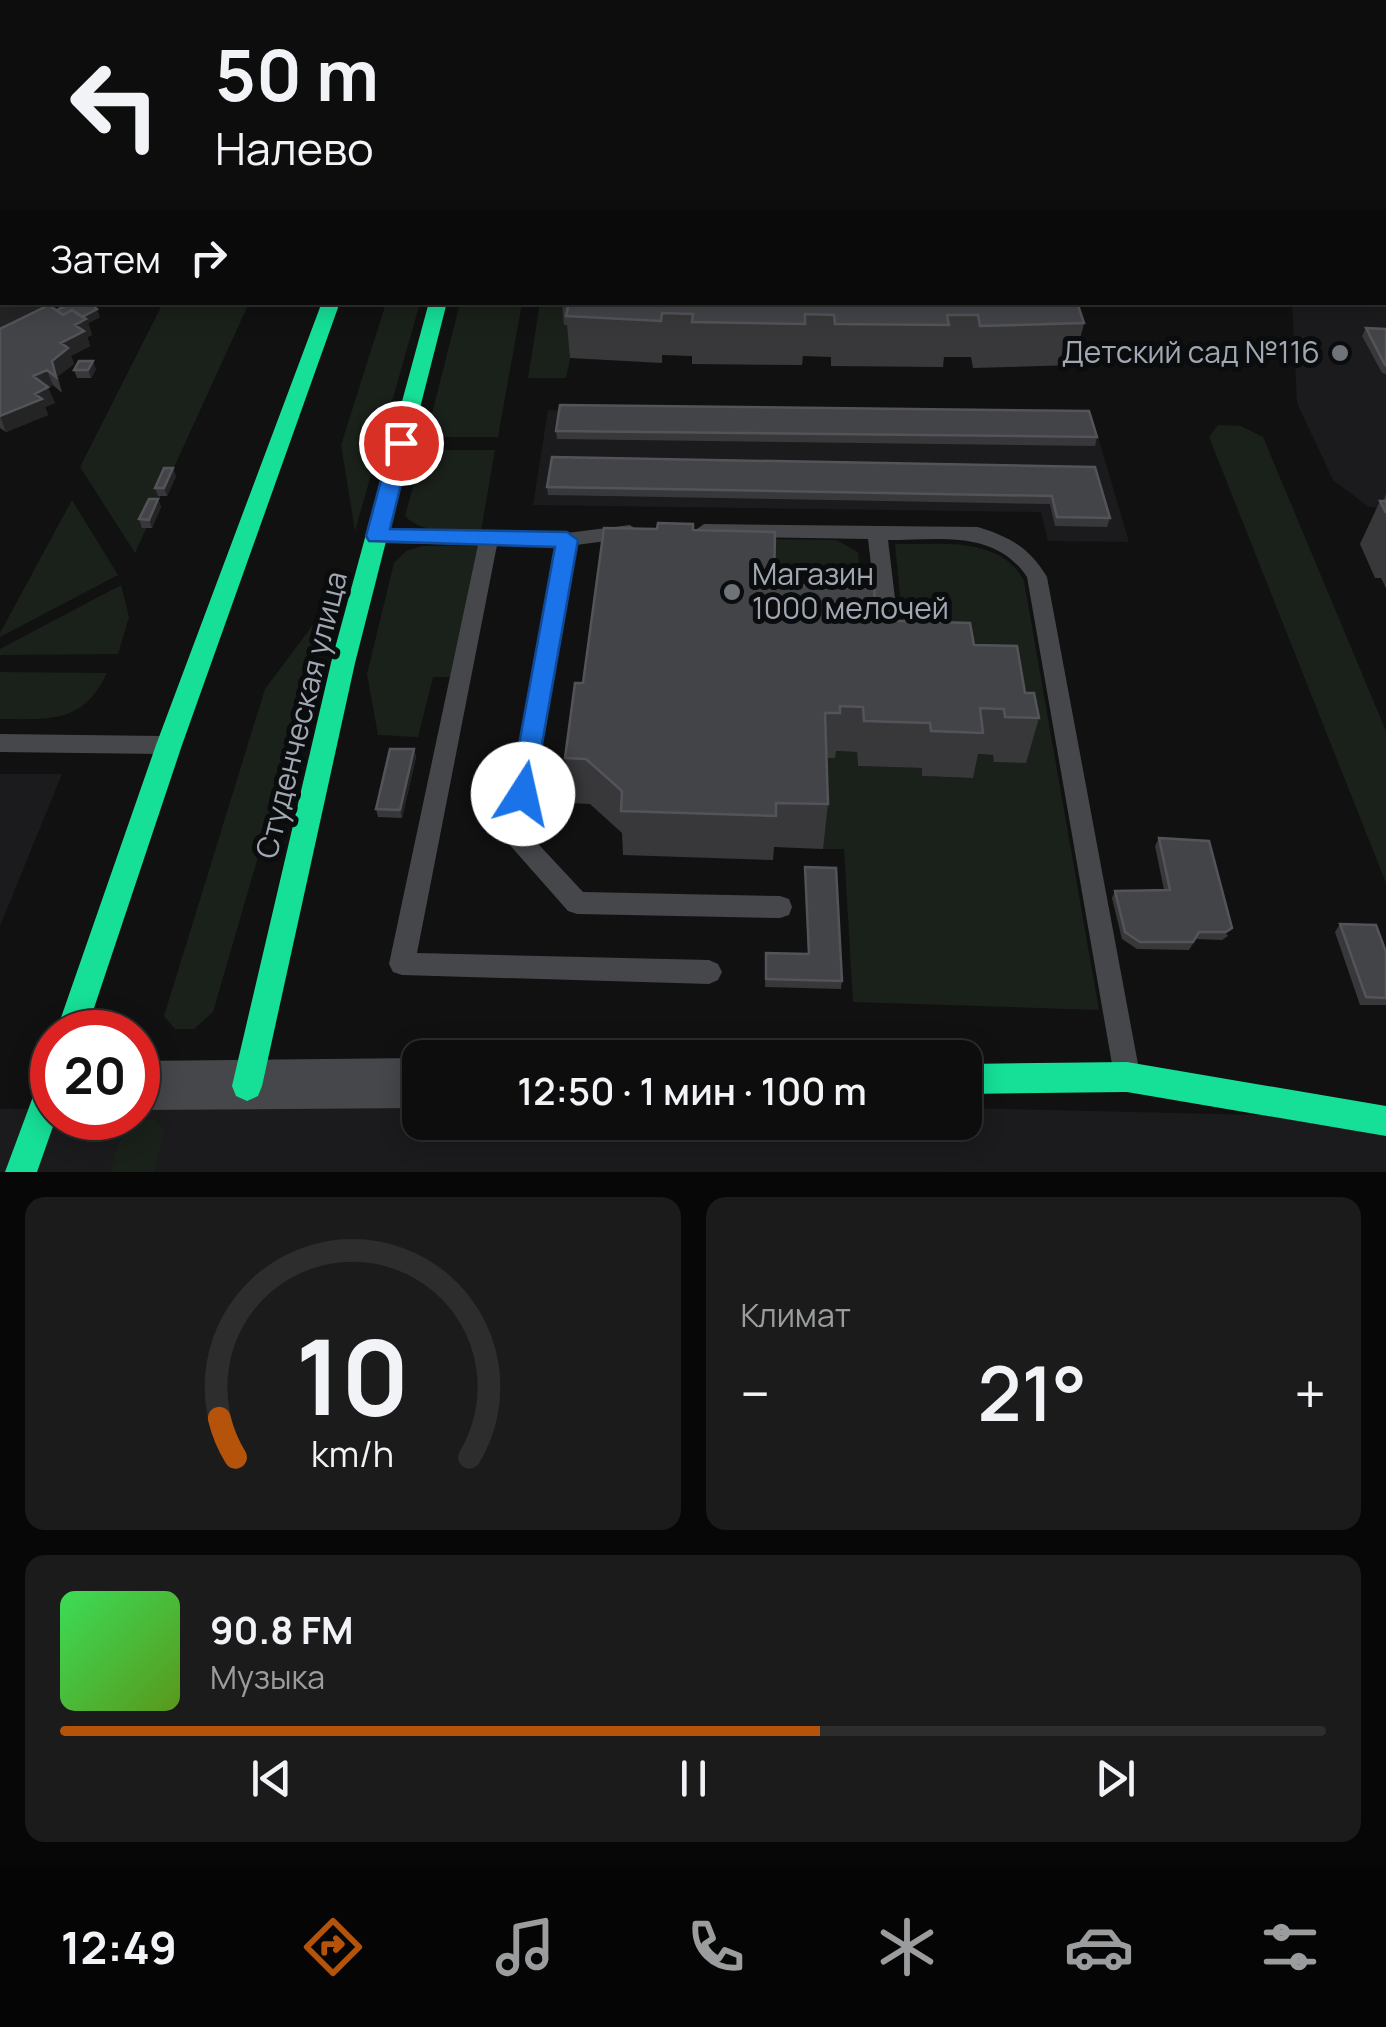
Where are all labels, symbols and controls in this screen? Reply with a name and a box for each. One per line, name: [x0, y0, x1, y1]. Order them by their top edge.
text: 50 m: [215, 26, 379, 122]
icon: left: [50, 40, 180, 170]
text: Налево: [215, 117, 374, 179]
icon: right: [181, 230, 236, 285]
text: Затем: [50, 232, 161, 284]
place label: Детский сад №116: [1062, 331, 1320, 372]
marker: Детский сад №116: [1329, 342, 1351, 364]
pin: [359, 401, 444, 486]
icon: arrive: [374, 416, 429, 471]
place label: Магазин 1000 мелочей: [752, 553, 949, 628]
street label: Студенческая улица: [245, 567, 356, 862]
marker: Магазин 1000 мелочей: [721, 581, 743, 603]
position arrow: [471, 742, 575, 846]
speed limit sign: 20: [30, 1010, 160, 1140]
text: 12:50 · 1 мин · 100 m: [517, 1064, 867, 1116]
text: Климат: [741, 1293, 851, 1337]
text: 10: [296, 1304, 410, 1446]
text: 21°: [978, 1341, 1087, 1444]
text: −: [741, 1355, 770, 1431]
text: +: [1294, 1355, 1326, 1431]
text: km/h: [311, 1429, 394, 1478]
text: 90.8 FM: [210, 1603, 353, 1655]
text: Музыка: [210, 1655, 325, 1699]
icon: previous: [244, 1751, 299, 1806]
icon: pause: [666, 1751, 721, 1806]
icon: next: [1088, 1751, 1143, 1806]
icon: directions: [298, 1912, 368, 1982]
icon: music: [490, 1912, 560, 1982]
icon: phone: [681, 1912, 751, 1982]
icon: climate: [872, 1912, 942, 1982]
icon: car: [1064, 1912, 1134, 1982]
icon: filters: [1255, 1912, 1325, 1982]
text: 12:49: [61, 1916, 177, 1978]

